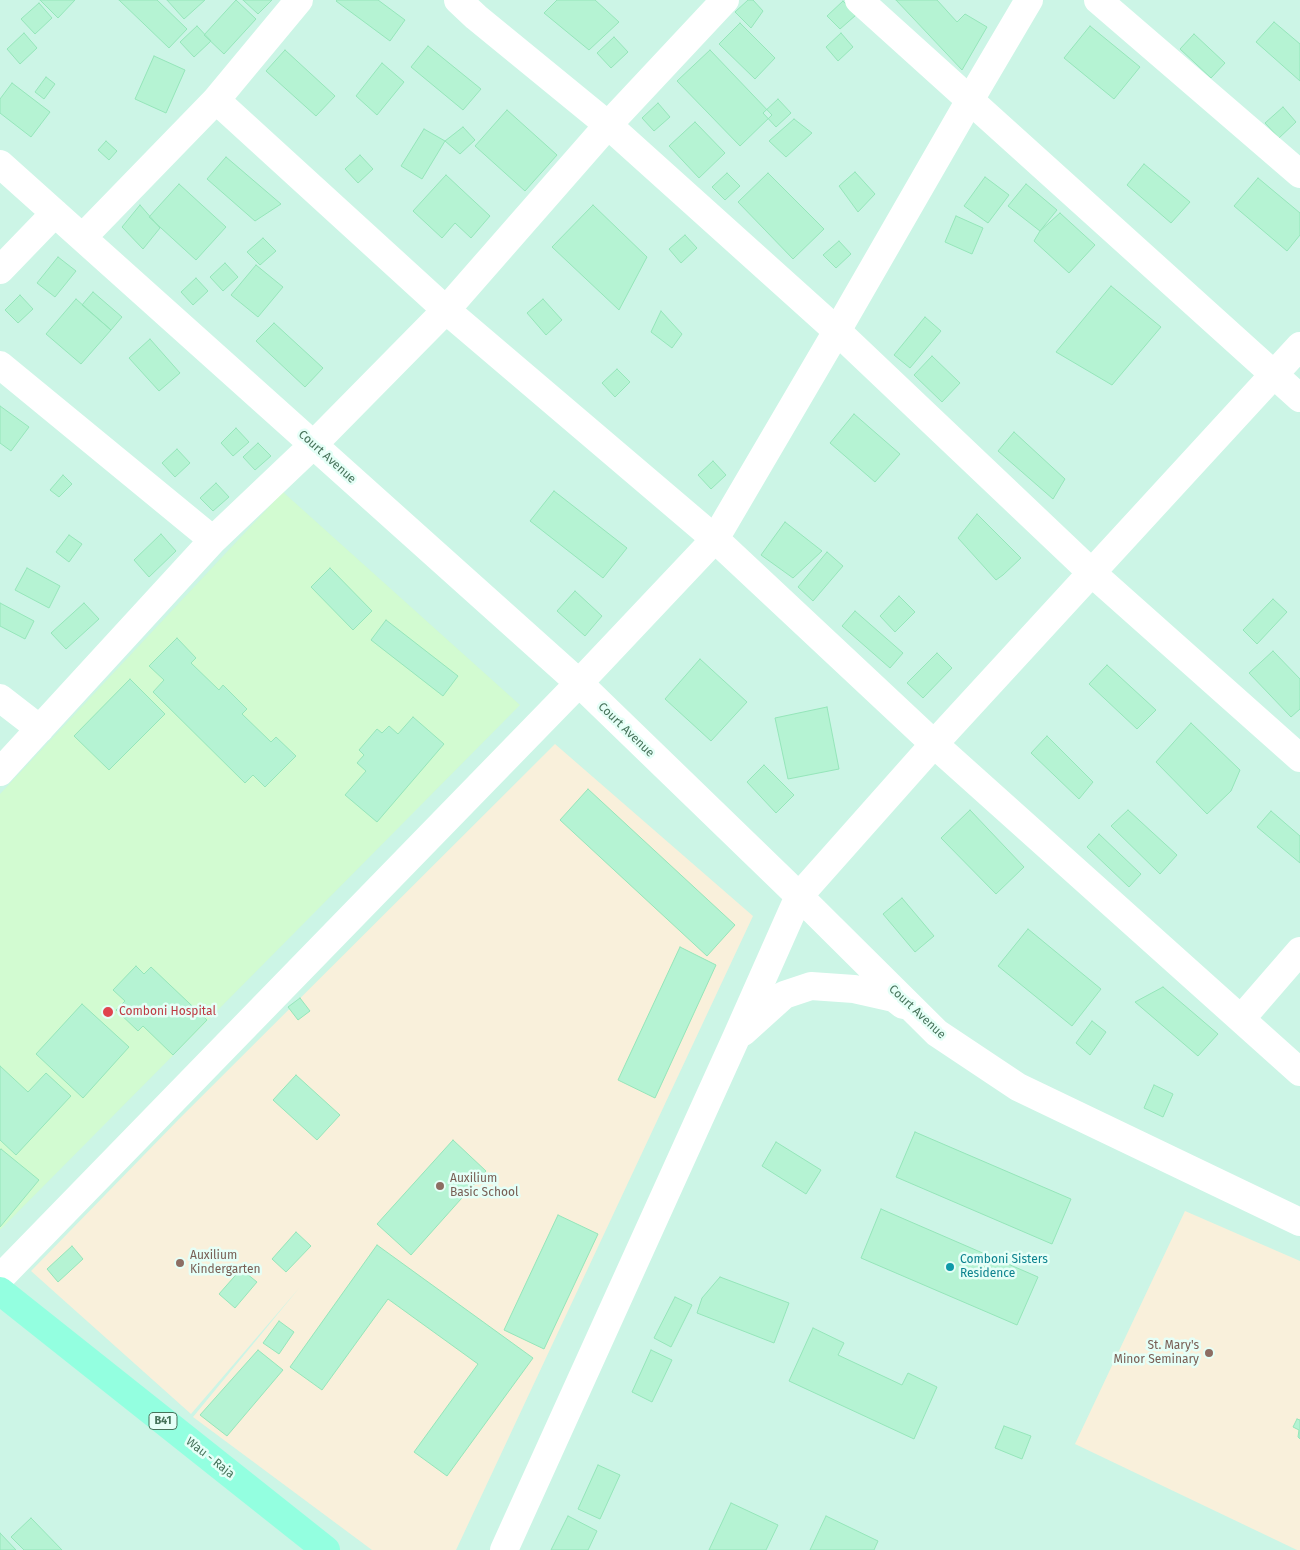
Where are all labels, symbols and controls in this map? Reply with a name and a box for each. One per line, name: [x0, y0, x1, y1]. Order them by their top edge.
street label: Court Avenue: [295, 427, 359, 487]
street label: Court Avenue: [595, 700, 657, 760]
street label: Court Avenue: [886, 982, 948, 1042]
marker: Comboni Hospital: [101, 1005, 115, 1019]
place label: Comboni Hospital: [119, 1005, 216, 1019]
place label: Auxilium Basic School: [450, 1172, 518, 1200]
marker: Auxilium Basic School: [434, 1180, 446, 1192]
place label: Auxilium Kindergarten: [190, 1249, 261, 1277]
place label: Comboni Sisters Residence: [960, 1253, 1048, 1281]
marker: Auxilium Kindergarten: [174, 1257, 186, 1269]
marker: Comboni Sisters Residence: [944, 1261, 956, 1273]
place label: St. Mary's Minor Seminary: [1114, 1339, 1199, 1367]
marker: St. Mary's Minor Seminary: [1203, 1347, 1215, 1359]
road number: B41: [149, 1412, 177, 1430]
street label: Wau - Raja: [183, 1435, 237, 1481]

